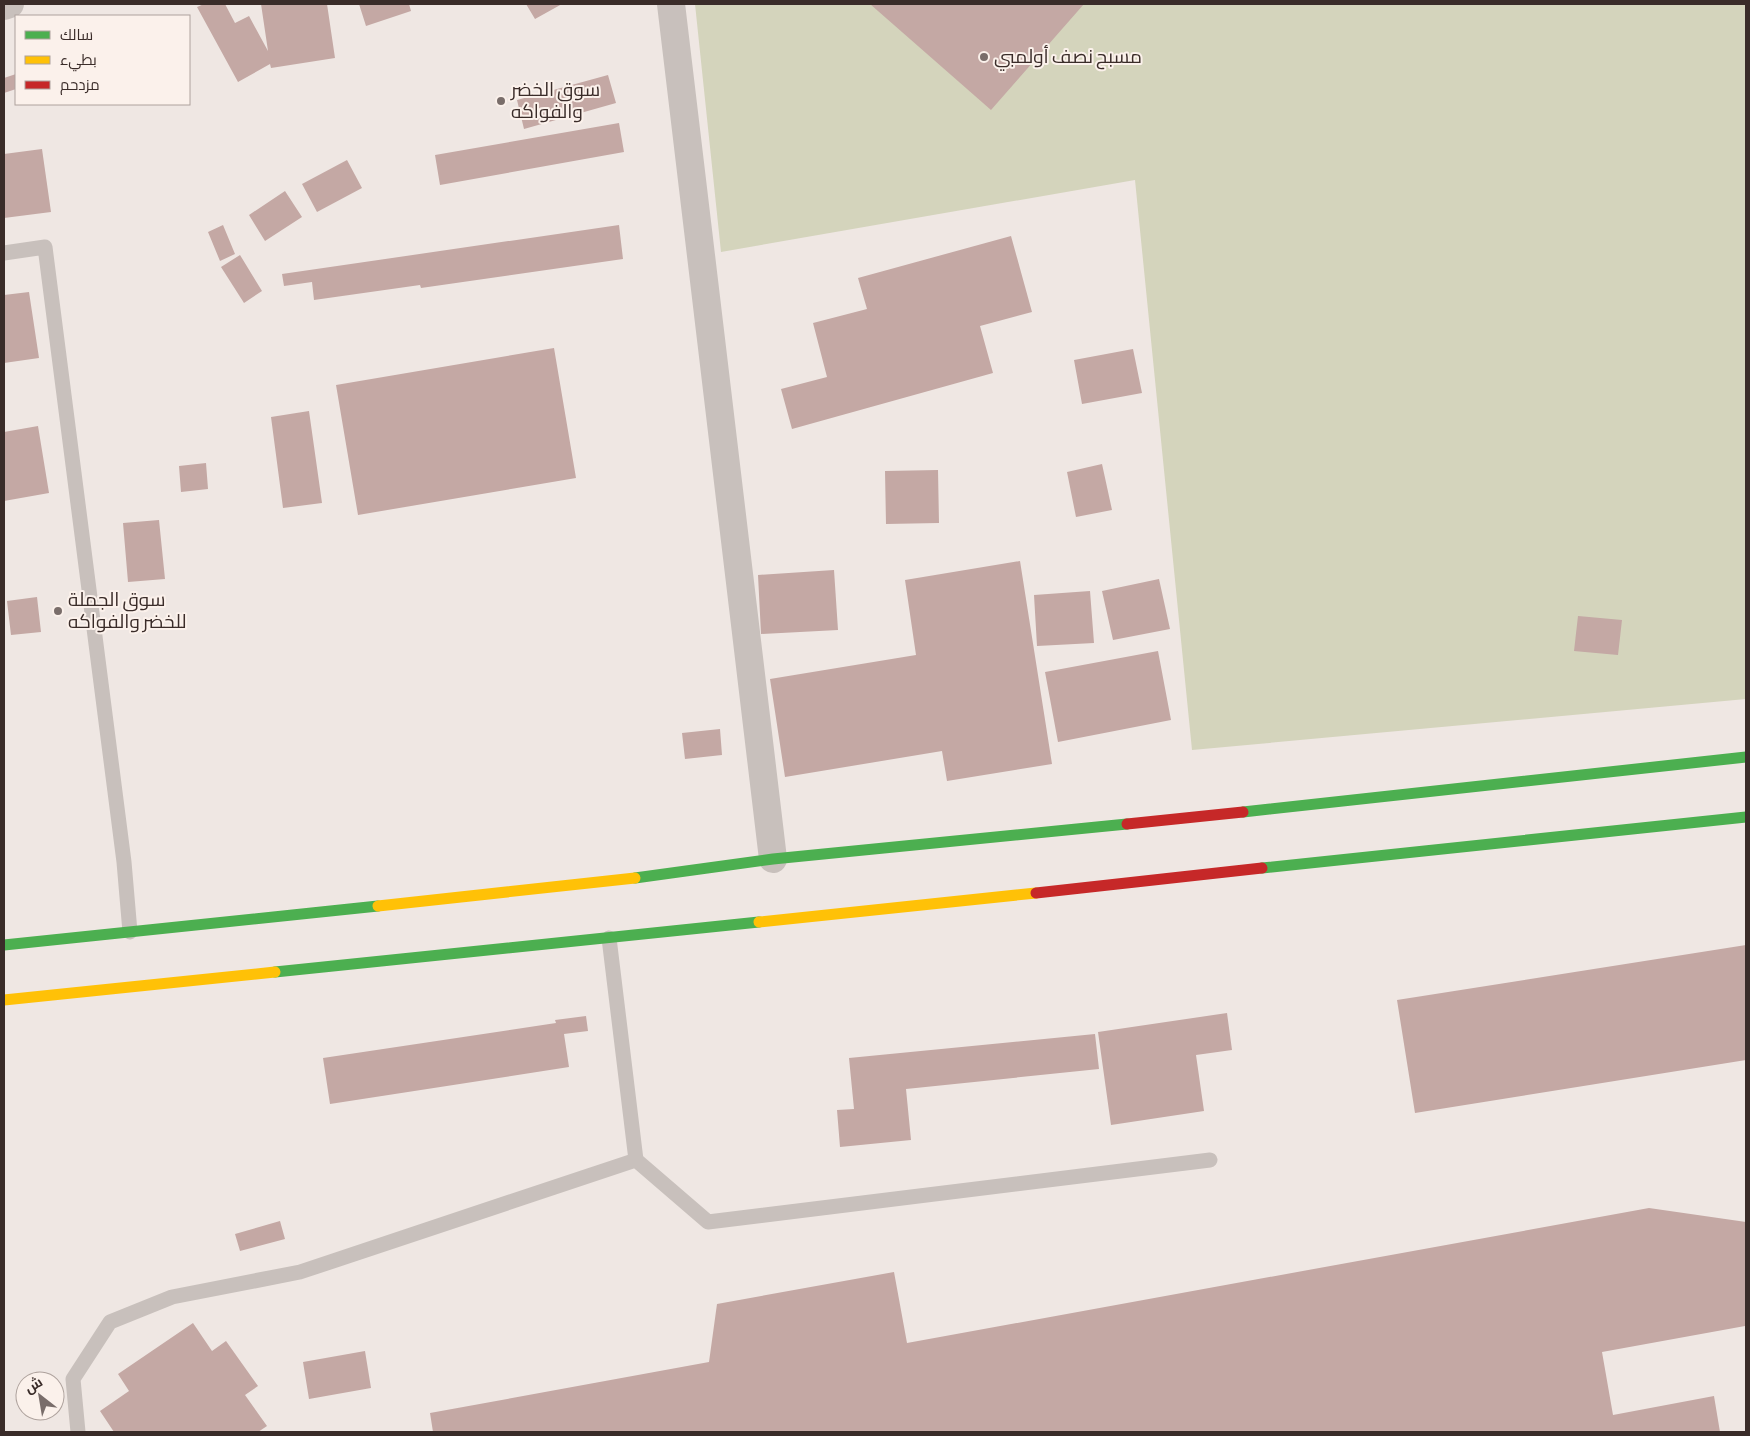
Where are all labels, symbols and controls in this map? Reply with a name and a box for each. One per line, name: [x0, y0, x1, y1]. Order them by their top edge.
legend: [15, 15, 190, 105]
text: سالك: [60, 26, 93, 45]
place label: مسبح نصف أولمبي: [994, 45, 1142, 71]
text: بطيء: [60, 51, 97, 72]
marker: مسبح نصف أولمبي: [978, 51, 990, 63]
text: مزدحم: [60, 76, 100, 95]
place label: سوق الخضر والفواكه: [510, 79, 600, 124]
marker: سوق الخضر والفواكه: [495, 95, 507, 107]
place label: سوق الجملة للخضر والفواكه: [68, 589, 187, 634]
marker: سوق الجملة للخضر والفواكه: [52, 605, 64, 617]
north arrow: [15, 1371, 65, 1421]
text: ش: [21, 1373, 46, 1397]

